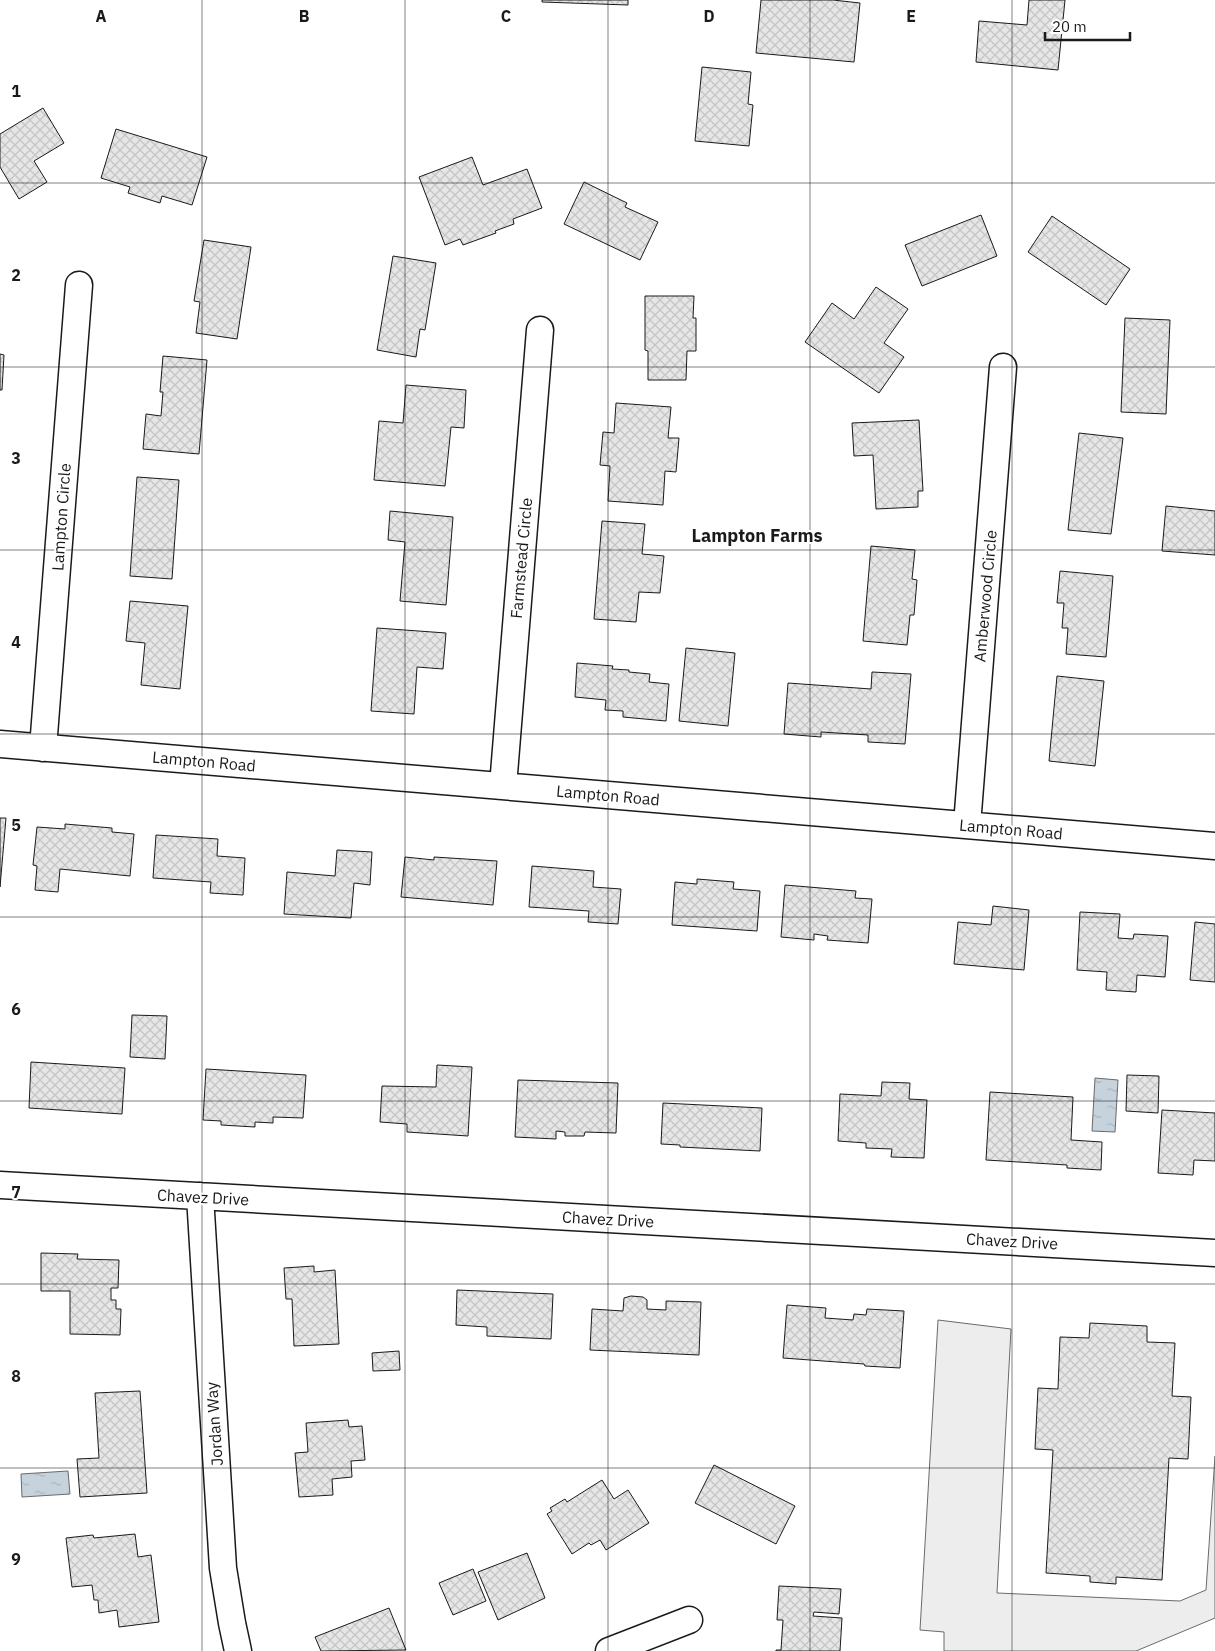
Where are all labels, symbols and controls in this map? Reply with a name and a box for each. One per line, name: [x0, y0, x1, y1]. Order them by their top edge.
text: A: [96, 6, 107, 26]
text: B: [299, 6, 310, 26]
text: C: [501, 6, 511, 26]
text: D: [703, 6, 715, 26]
text: E: [906, 6, 916, 26]
scale bar: [1045, 10, 1130, 42]
text: 20 m: [1052, 17, 1087, 36]
text: 1: [11, 81, 21, 101]
text: 2: [11, 265, 21, 285]
text: 3: [11, 448, 21, 468]
street label: Lampton Circle: [47, 462, 75, 572]
street label: Farmstead Circle: [506, 497, 536, 619]
district label: Lampton Farms: [691, 524, 823, 547]
street label: Amberwood Circle: [969, 529, 1001, 663]
text: 4: [11, 632, 21, 652]
street label: Lampton Road: [151, 747, 257, 775]
street label: Lampton Road: [555, 781, 661, 809]
text: 5: [11, 815, 21, 835]
street label: Lampton Road: [958, 815, 1064, 843]
text: 6: [11, 999, 21, 1019]
text: 7: [11, 1182, 21, 1202]
street label: Chavez Drive: [156, 1185, 250, 1209]
street label: Chavez Drive: [561, 1207, 655, 1231]
street label: Chavez Drive: [965, 1229, 1059, 1253]
text: 8: [11, 1366, 21, 1386]
street label: Jordan Way: [201, 1381, 227, 1467]
text: 9: [11, 1549, 21, 1569]

